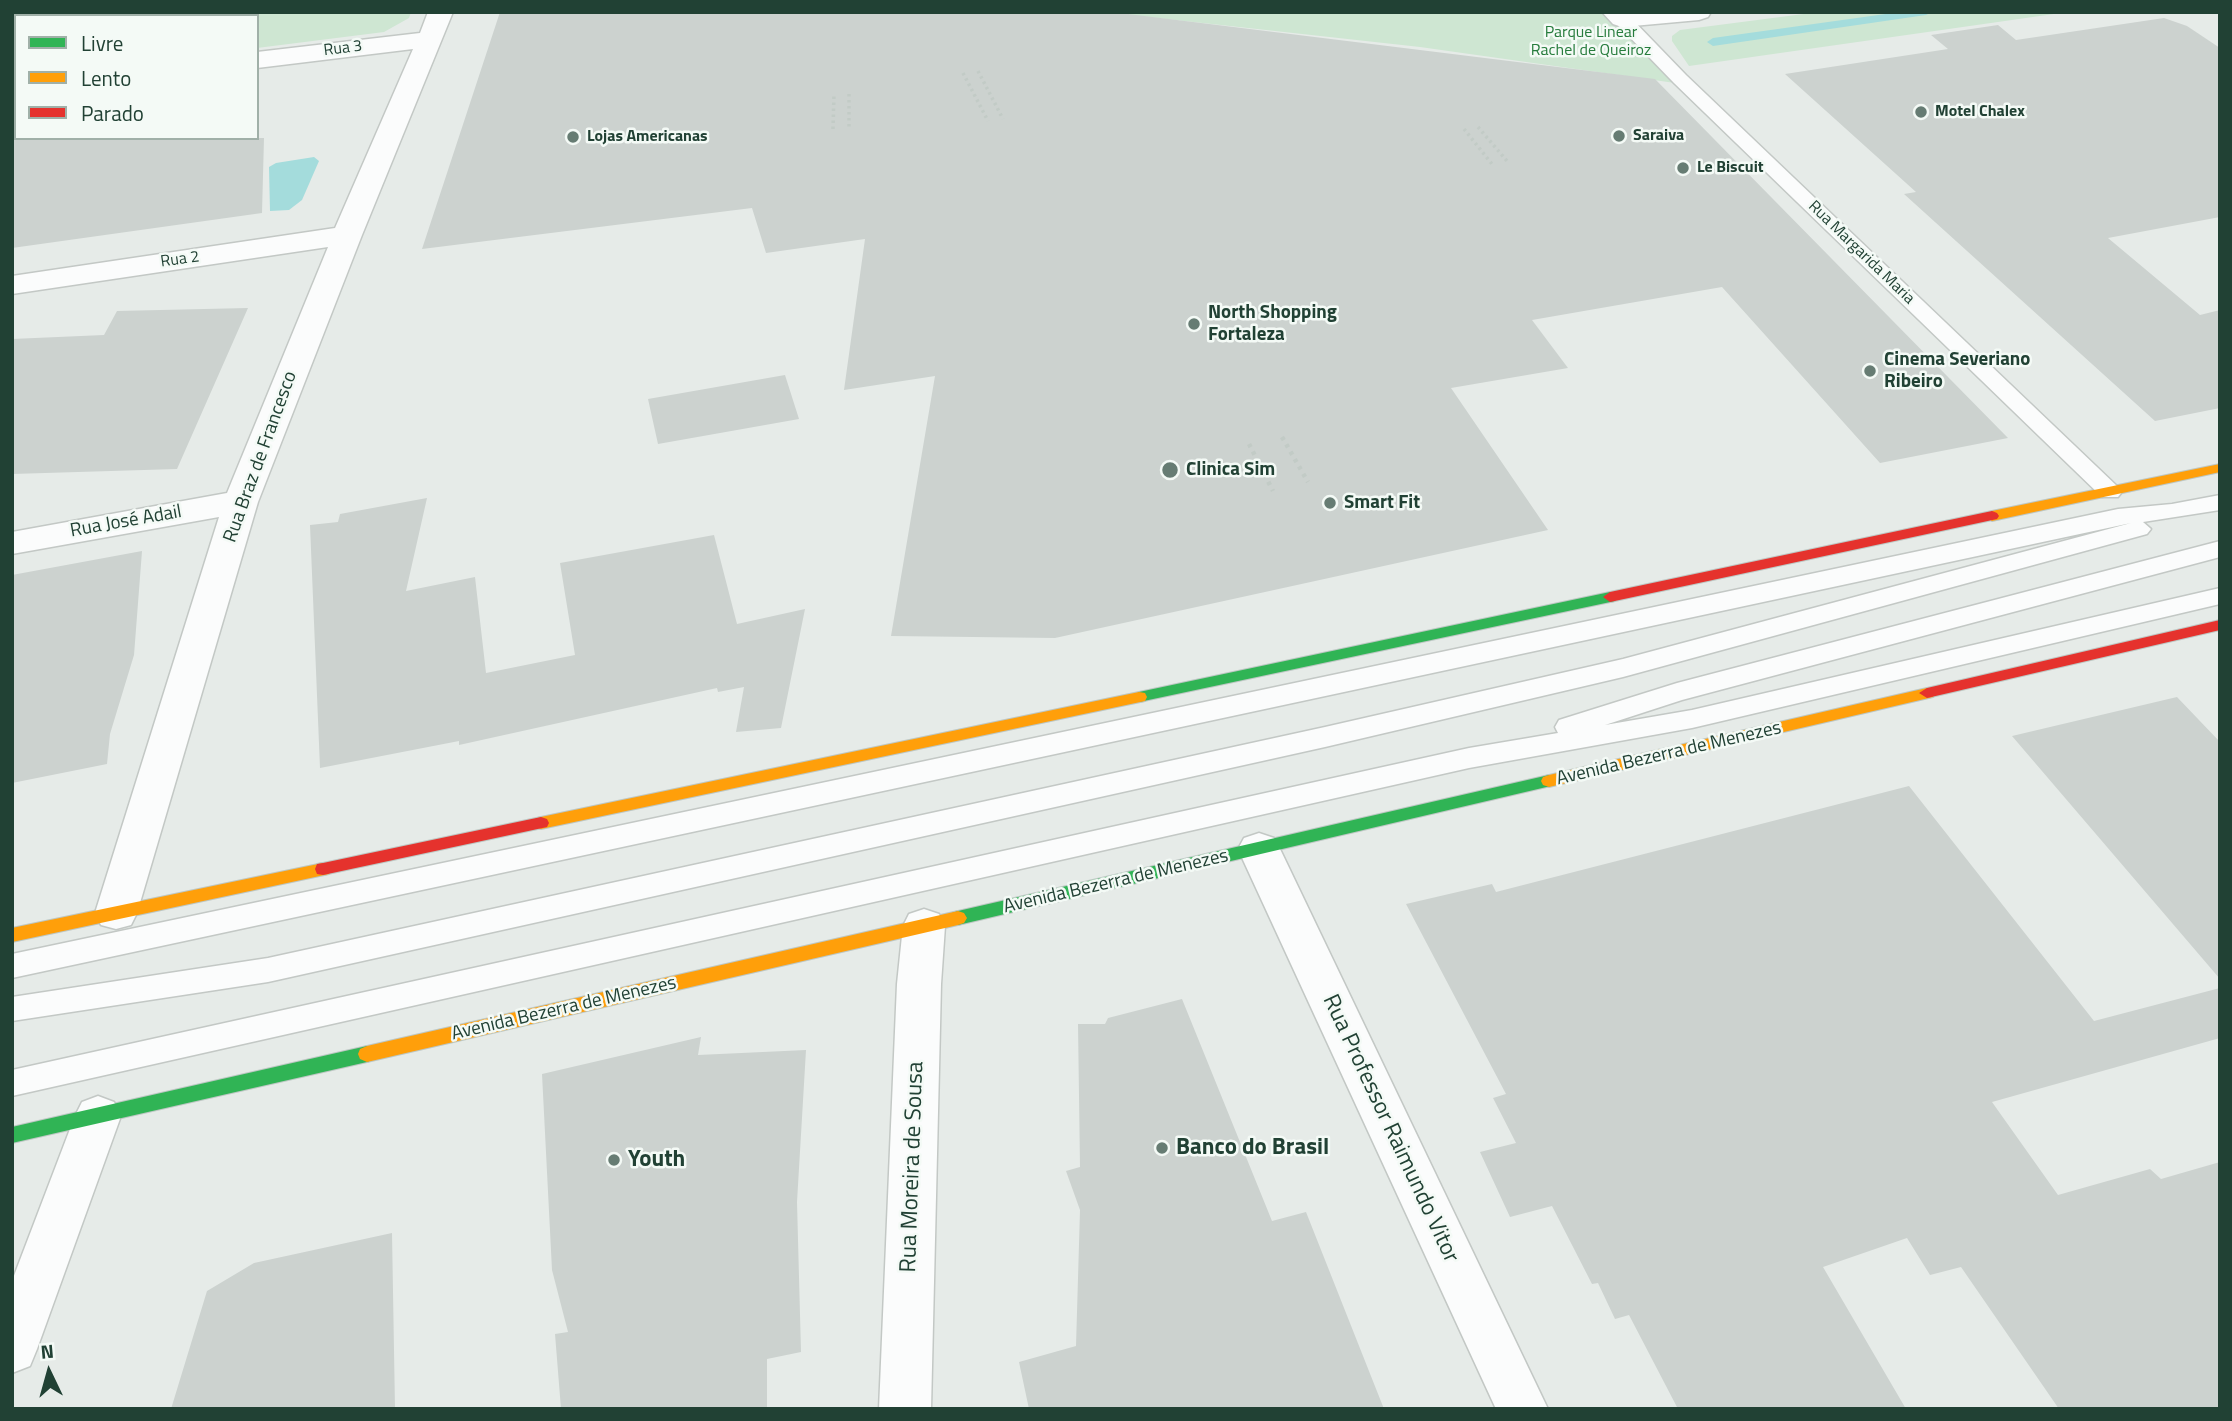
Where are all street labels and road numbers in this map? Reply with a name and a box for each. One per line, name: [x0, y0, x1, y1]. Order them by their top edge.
street label: Rua 3: [323, 37, 363, 61]
street label: Rua Margarida Maria: [1804, 197, 1918, 309]
street label: Rua 2: [159, 248, 201, 272]
street label: Rua Braz de Francesco: [219, 368, 303, 546]
street label: Rua José Adail: [68, 501, 184, 543]
street label: Avenida Bezerra de Menezes: [1554, 717, 1784, 791]
street label: Avenida Bezerra de Menezes: [1001, 845, 1231, 919]
street label: Avenida Bezerra de Menezes: [449, 972, 679, 1046]
street label: Rua Professor Raimundo Vitor: [1316, 991, 1464, 1267]
street label: Rua Moreira de Sousa: [896, 1061, 930, 1273]

